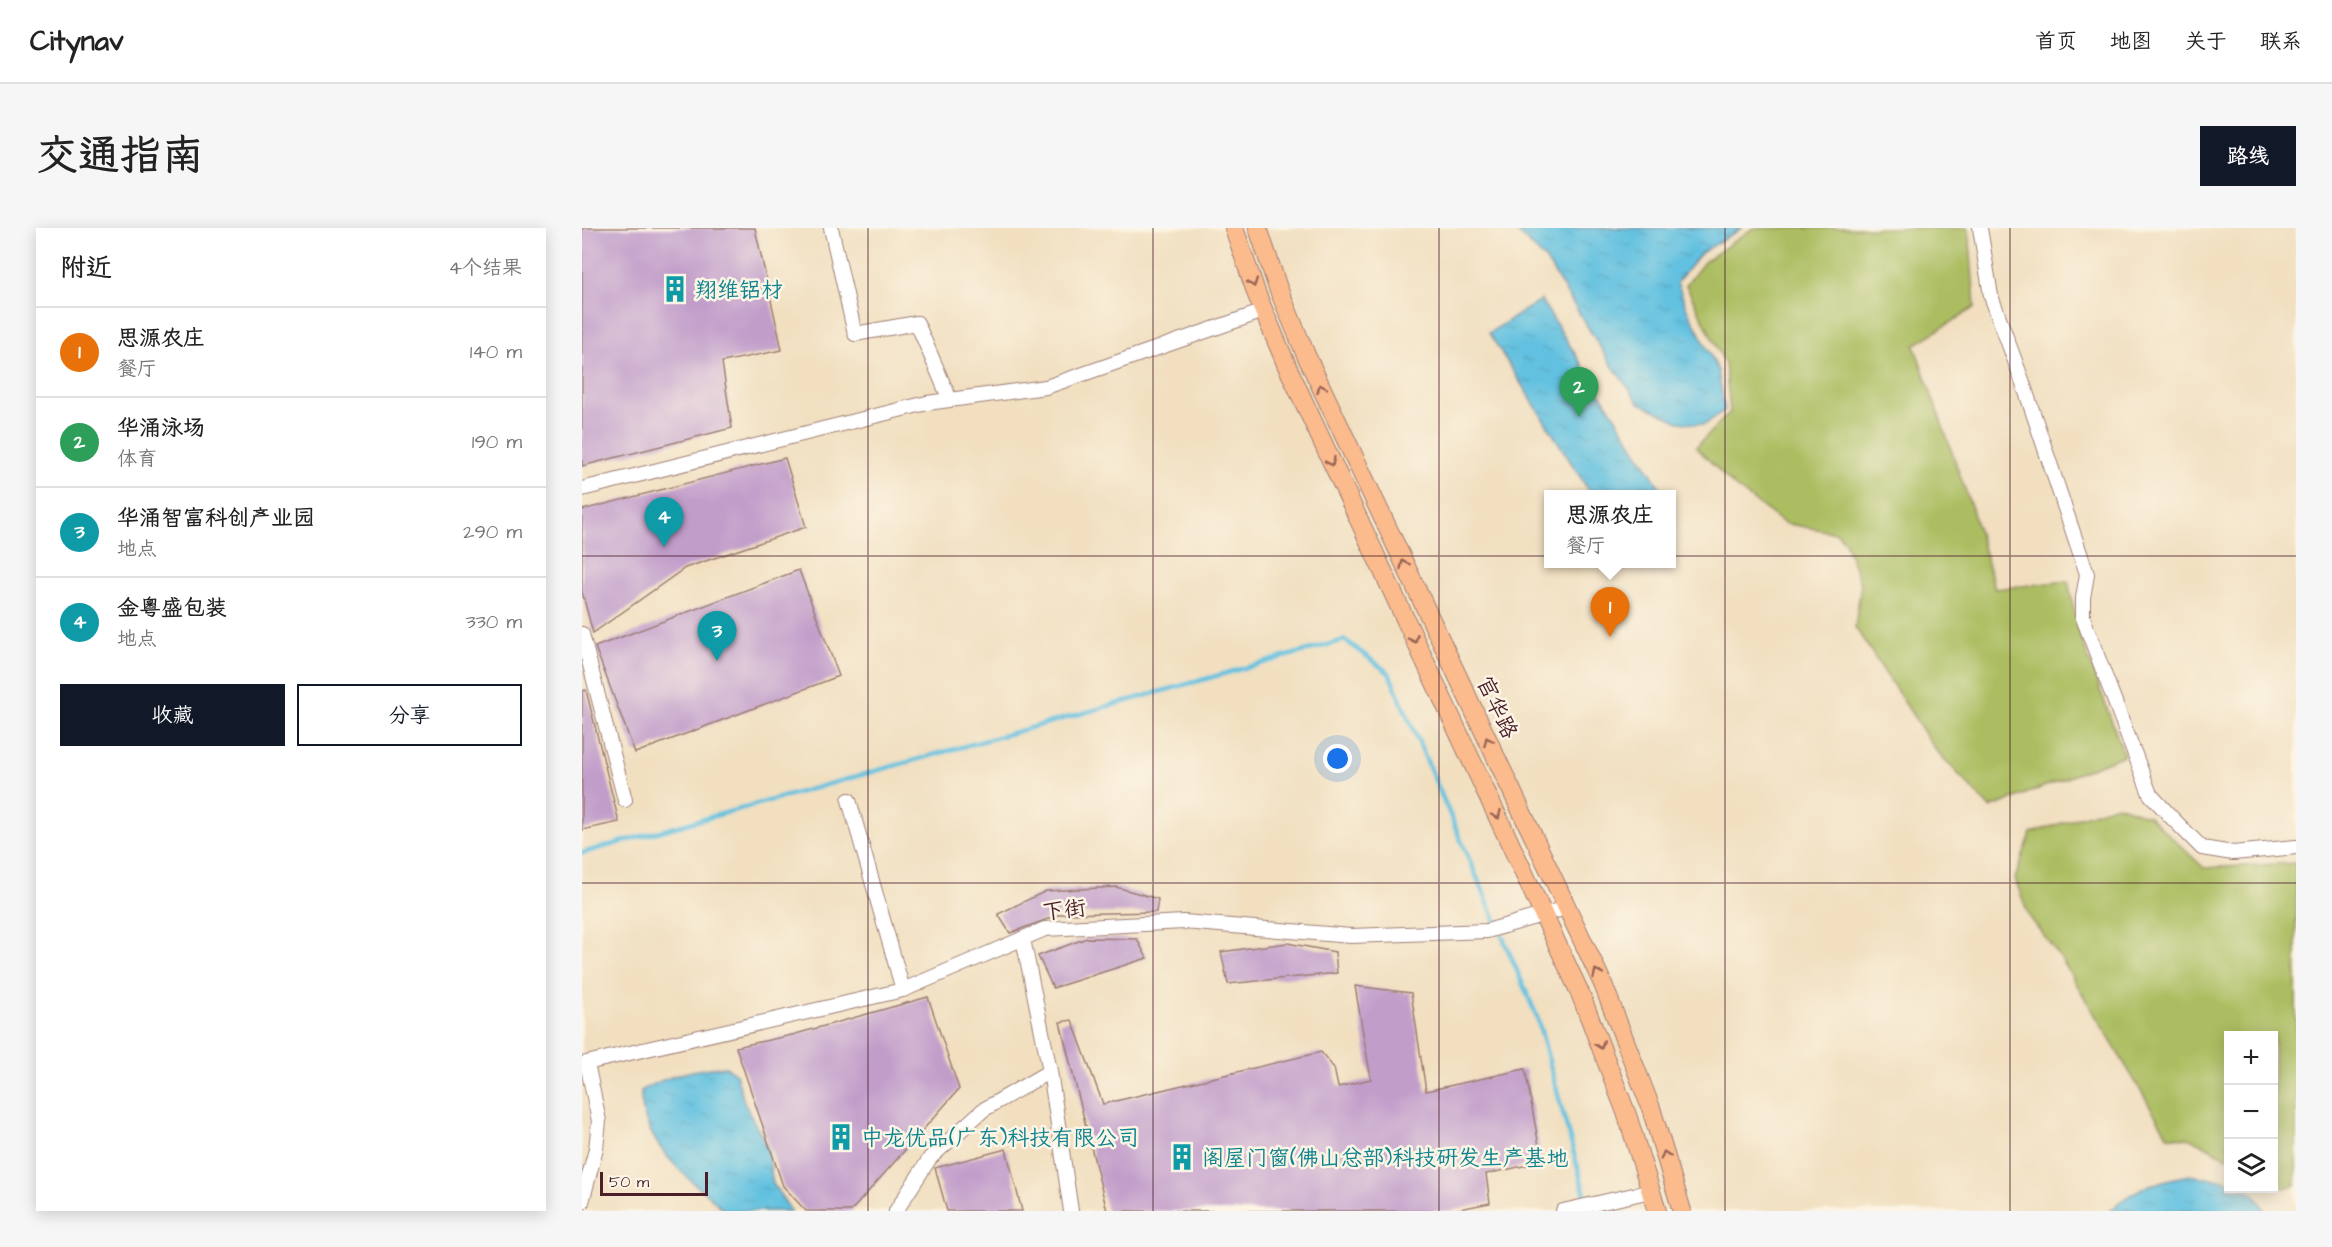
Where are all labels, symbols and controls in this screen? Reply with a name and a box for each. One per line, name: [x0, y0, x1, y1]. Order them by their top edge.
text: Citynav: [30, 22, 124, 61]
text: 首页: [2035, 27, 2077, 56]
text: 地图: [2110, 27, 2152, 56]
text: 关于: [2185, 27, 2227, 56]
text: 联系: [2260, 27, 2302, 56]
button: 路线: [2200, 126, 2296, 186]
text: 交通指南: [36, 128, 204, 186]
text: 附近: [60, 250, 112, 286]
text: 4个结果: [448, 254, 522, 282]
building icon: 翔维铝材: [660, 274, 690, 304]
place label: 翔维铝材: [695, 275, 783, 306]
one-way arrow: [1246, 278, 1258, 288]
text: 思源农庄: [117, 323, 205, 354]
text: 1: [78, 338, 81, 366]
text: 140 m: [470, 338, 522, 366]
text: 餐厅: [117, 355, 157, 383]
pin: 2: [1560, 368, 1598, 417]
one-way arrow: [1317, 384, 1329, 395]
text: 华涌泳场: [117, 413, 205, 444]
text: 2: [74, 428, 85, 456]
text: 190 m: [472, 428, 522, 456]
text: 体育: [117, 445, 157, 473]
one-way arrow: [1324, 455, 1336, 466]
popup: [1544, 490, 1676, 568]
pin: 4: [644, 498, 683, 547]
text: 思源农庄: [1566, 500, 1654, 531]
text: 华涌智富科创产业园: [117, 503, 315, 534]
text: 3: [74, 518, 85, 546]
text: 290 m: [463, 518, 522, 546]
text: 餐厅: [1566, 532, 1606, 560]
text: 地点: [117, 535, 157, 563]
one-way arrow: [1400, 560, 1412, 571]
pin: 1: [1590, 588, 1630, 637]
text: 金粤盛包装: [117, 593, 227, 624]
text: 4: [73, 608, 86, 636]
text: 330 m: [465, 608, 522, 636]
pin: 3: [698, 612, 736, 661]
text: 地点: [117, 625, 157, 653]
one-way arrow: [1407, 632, 1419, 643]
street label: 官华路: [1469, 671, 1525, 744]
button: 收藏: [60, 684, 285, 746]
button: 分享: [297, 684, 522, 746]
one-way arrow: [1483, 736, 1495, 747]
your location: [1323, 744, 1352, 773]
one-way arrow: [1489, 809, 1501, 820]
street label: 下街: [1040, 892, 1088, 929]
one-way arrow: [1593, 968, 1605, 979]
map controls: [2224, 1031, 2278, 1193]
button: +: [2224, 1031, 2278, 1085]
one-way arrow: [1593, 1039, 1605, 1050]
button: −: [2224, 1085, 2278, 1139]
building icon: 中龙优品(广东)科技有限公司: [826, 1122, 856, 1152]
place label: 中龙优品(广东)科技有限公司: [861, 1123, 1139, 1154]
button: layers: [2224, 1139, 2278, 1193]
building icon: 阁屋门窗(佛山总部)科技研发生产基地: [1167, 1142, 1197, 1172]
place label: 阁屋门窗(佛山总部)科技研发生产基地: [1202, 1143, 1568, 1174]
one-way arrow: [1660, 1150, 1672, 1161]
scale bar: [600, 1169, 708, 1196]
text: 50 m: [609, 1171, 649, 1193]

